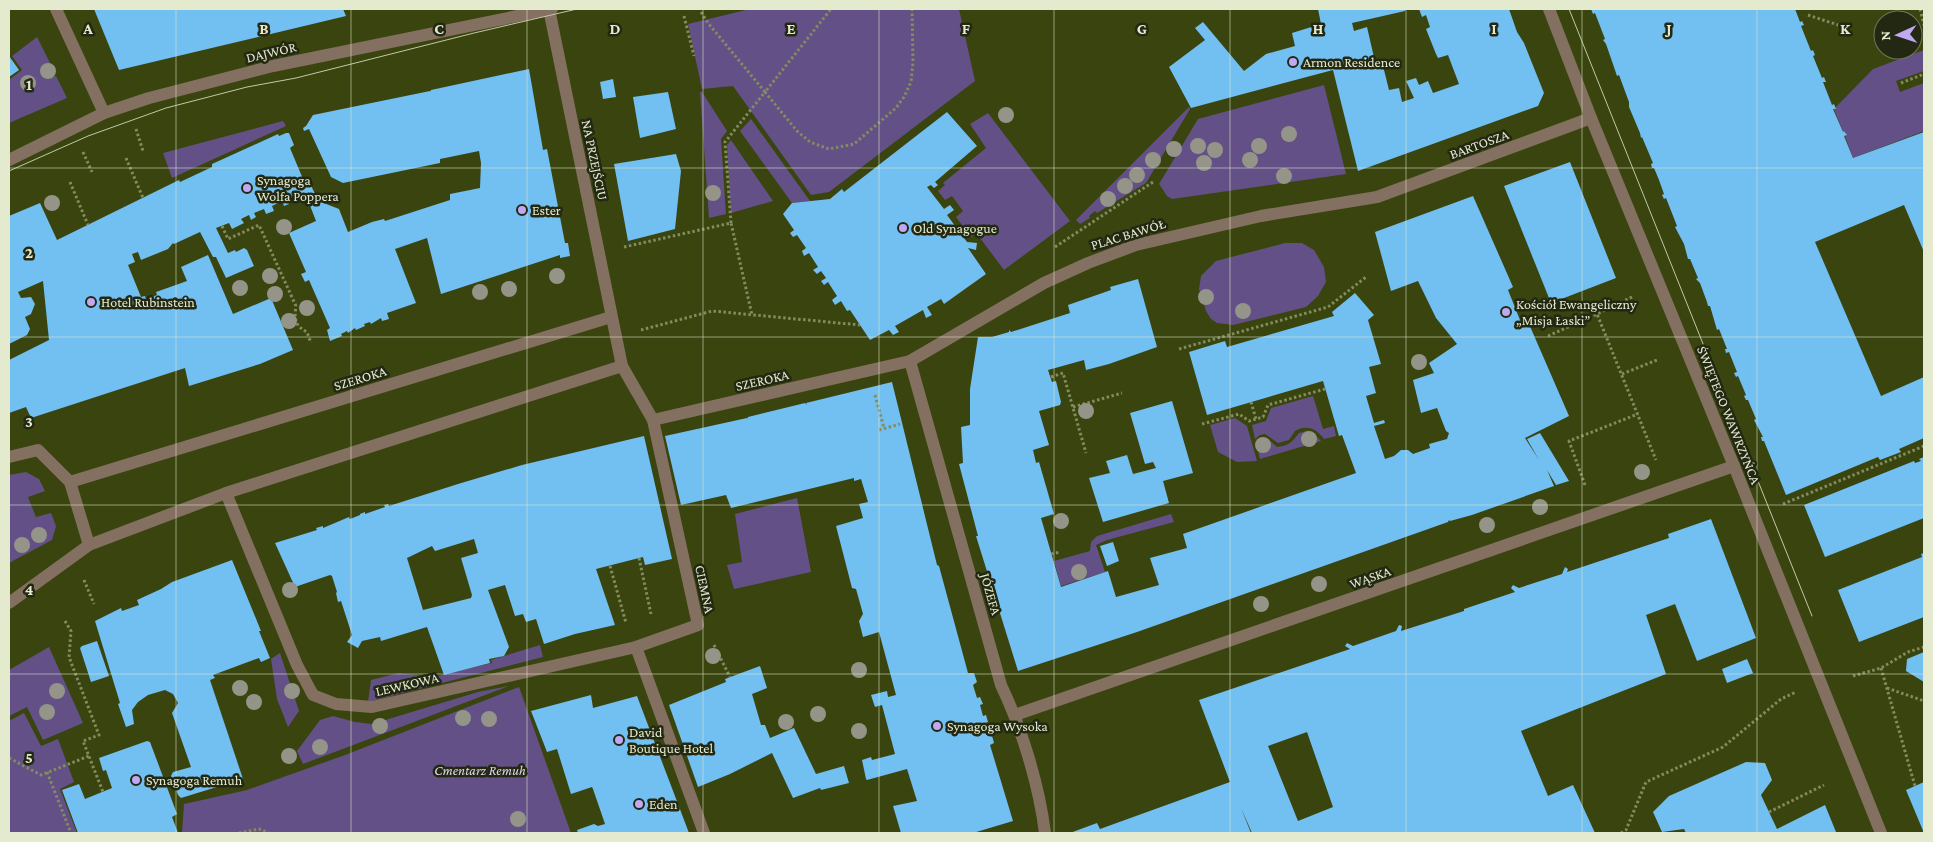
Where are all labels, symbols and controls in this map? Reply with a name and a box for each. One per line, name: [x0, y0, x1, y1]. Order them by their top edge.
north arrow: [1873, 10, 1923, 60]
text: A: [82, 20, 93, 37]
text: B: [259, 20, 269, 37]
text: C: [434, 20, 444, 37]
text: D: [609, 20, 621, 37]
text: E: [786, 20, 796, 37]
text: F: [962, 20, 971, 37]
text: G: [1137, 20, 1147, 37]
text: H: [1313, 20, 1324, 37]
text: I: [1491, 20, 1497, 37]
text: J: [1664, 20, 1672, 37]
text: K: [1840, 20, 1851, 37]
text: N: [1877, 30, 1893, 41]
street label: DAJWÓR: [244, 38, 298, 66]
place label: Armon Residence: [1303, 54, 1400, 70]
marker: Armon Residence: [1287, 56, 1299, 68]
text: 1: [26, 76, 32, 93]
street label: NA PRZEJŚCIU: [579, 118, 611, 202]
street label: BARTOSZA: [1447, 126, 1511, 162]
place label: Synagoga Wolfa Poppera: [257, 172, 339, 204]
marker: Synagoga Wolfa Poppera: [241, 182, 253, 194]
place label: Ester: [532, 202, 561, 218]
marker: Ester: [516, 204, 528, 216]
street label: PLAC BAWÓŁ: [1089, 215, 1167, 253]
place label: Old Synagogue: [913, 220, 997, 236]
marker: Old Synagogue: [897, 222, 909, 234]
text: 2: [25, 244, 33, 261]
place label: Hotel Rubinstein: [101, 294, 195, 310]
marker: Hotel Rubinstein: [85, 296, 97, 308]
place label: Kościół Ewangeliczny „Misja Łaski”: [1516, 296, 1637, 329]
marker: Kościół Ewangeliczny „Misja Łaski”: [1500, 306, 1512, 318]
street label: ŚWIĘTEGO WAWRZYŃCA: [1694, 344, 1764, 486]
street label: SZEROKA: [332, 362, 388, 394]
street label: SZEROKA: [734, 366, 790, 394]
text: 3: [25, 413, 33, 430]
street label: CIEMNA: [692, 563, 718, 615]
street label: WĄSKA: [1347, 563, 1393, 591]
street label: JÓZEFA: [977, 569, 1005, 617]
text: 4: [25, 581, 34, 598]
street label: LEWKOWA: [374, 669, 440, 699]
place label: Synagoga Wysoka: [947, 718, 1048, 734]
marker: Synagoga Wysoka: [931, 720, 943, 732]
place label: David Boutique Hotel: [629, 724, 714, 756]
marker: David Boutique Hotel: [613, 734, 625, 746]
text: 5: [25, 749, 33, 766]
park label: Cmentarz Remuh: [434, 762, 526, 778]
place label: Synagoga Remuh: [146, 772, 243, 788]
marker: Synagoga Remuh: [130, 774, 142, 786]
place label: Eden: [649, 796, 678, 812]
marker: Eden: [633, 798, 645, 810]

